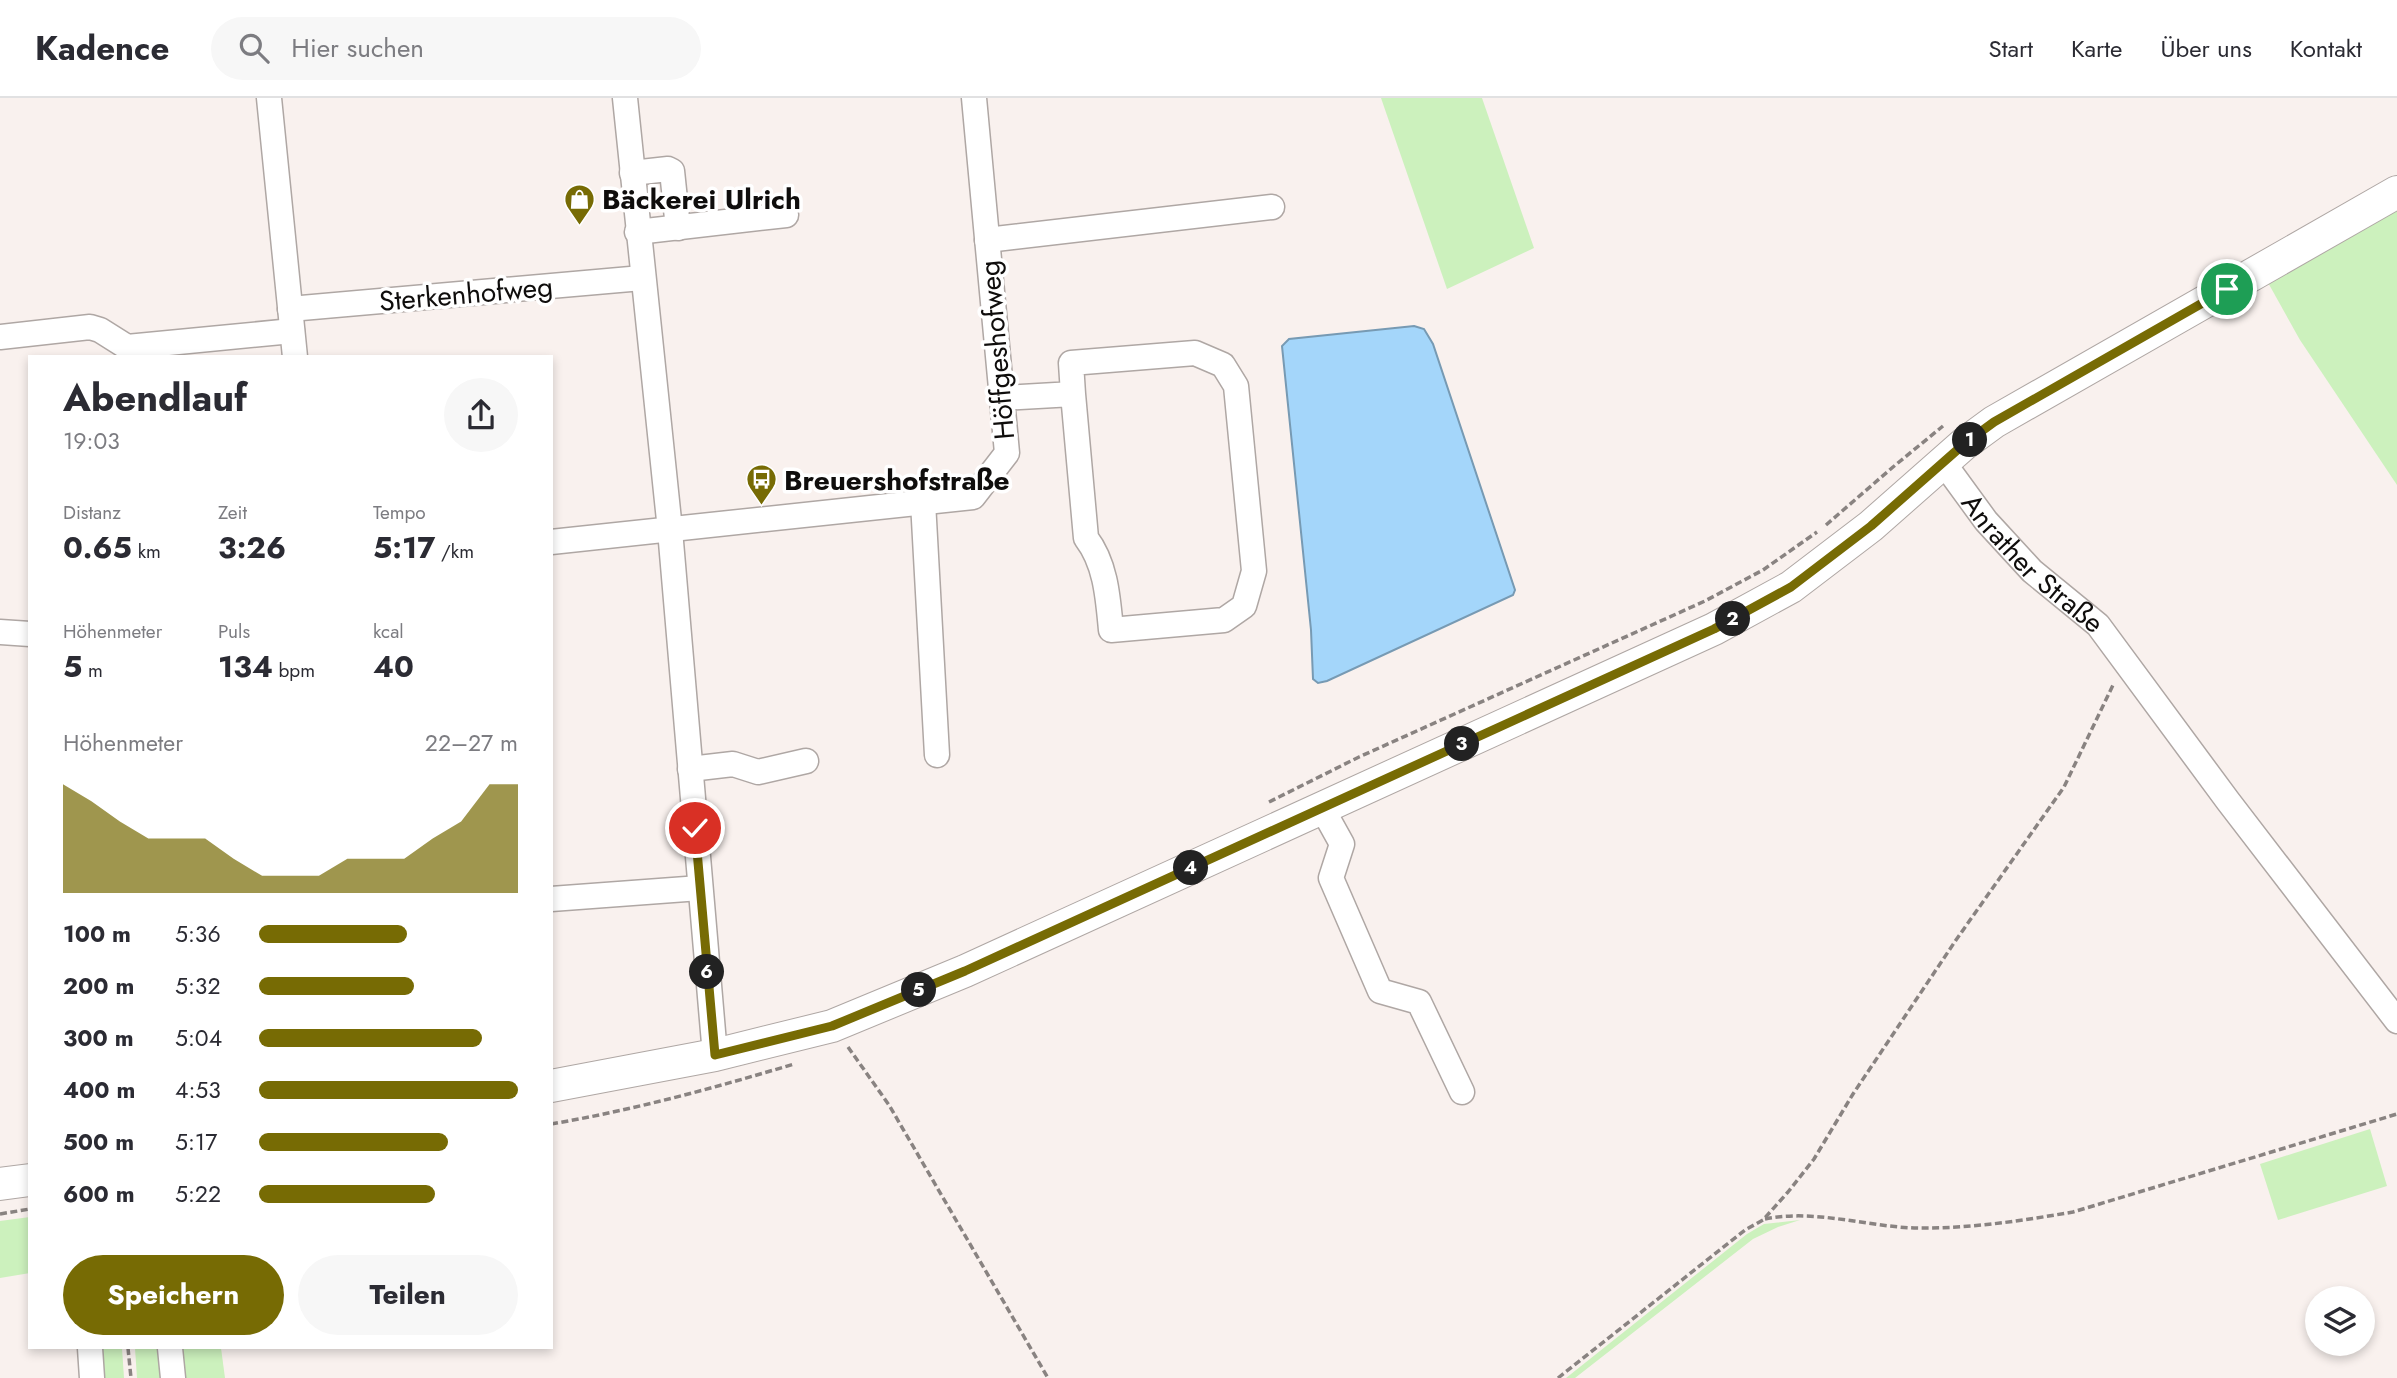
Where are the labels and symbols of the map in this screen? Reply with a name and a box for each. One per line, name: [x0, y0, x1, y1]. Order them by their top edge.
place label: Bäckerei Ulrich: [602, 179, 801, 220]
shop icon: Bäckerei Ulrich: [562, 182, 596, 226]
street label: Höffgeshofweg: [969, 259, 1025, 441]
pin: [2197, 259, 2257, 319]
street label: Sterkenhofweg: [377, 266, 555, 322]
pin: 1: [1952, 422, 1988, 458]
place label: Breuershofstraße: [784, 460, 1009, 501]
bus stop icon: Breuershofstraße: [744, 463, 778, 507]
street label: Anrather Straße: [1952, 485, 2113, 642]
pin: 2: [1716, 602, 1750, 636]
pin: 3: [1444, 726, 1480, 762]
pin: [665, 798, 725, 858]
pin: 4: [1174, 850, 1208, 886]
pin: 6: [690, 954, 724, 990]
pin: 5: [902, 972, 936, 1008]

